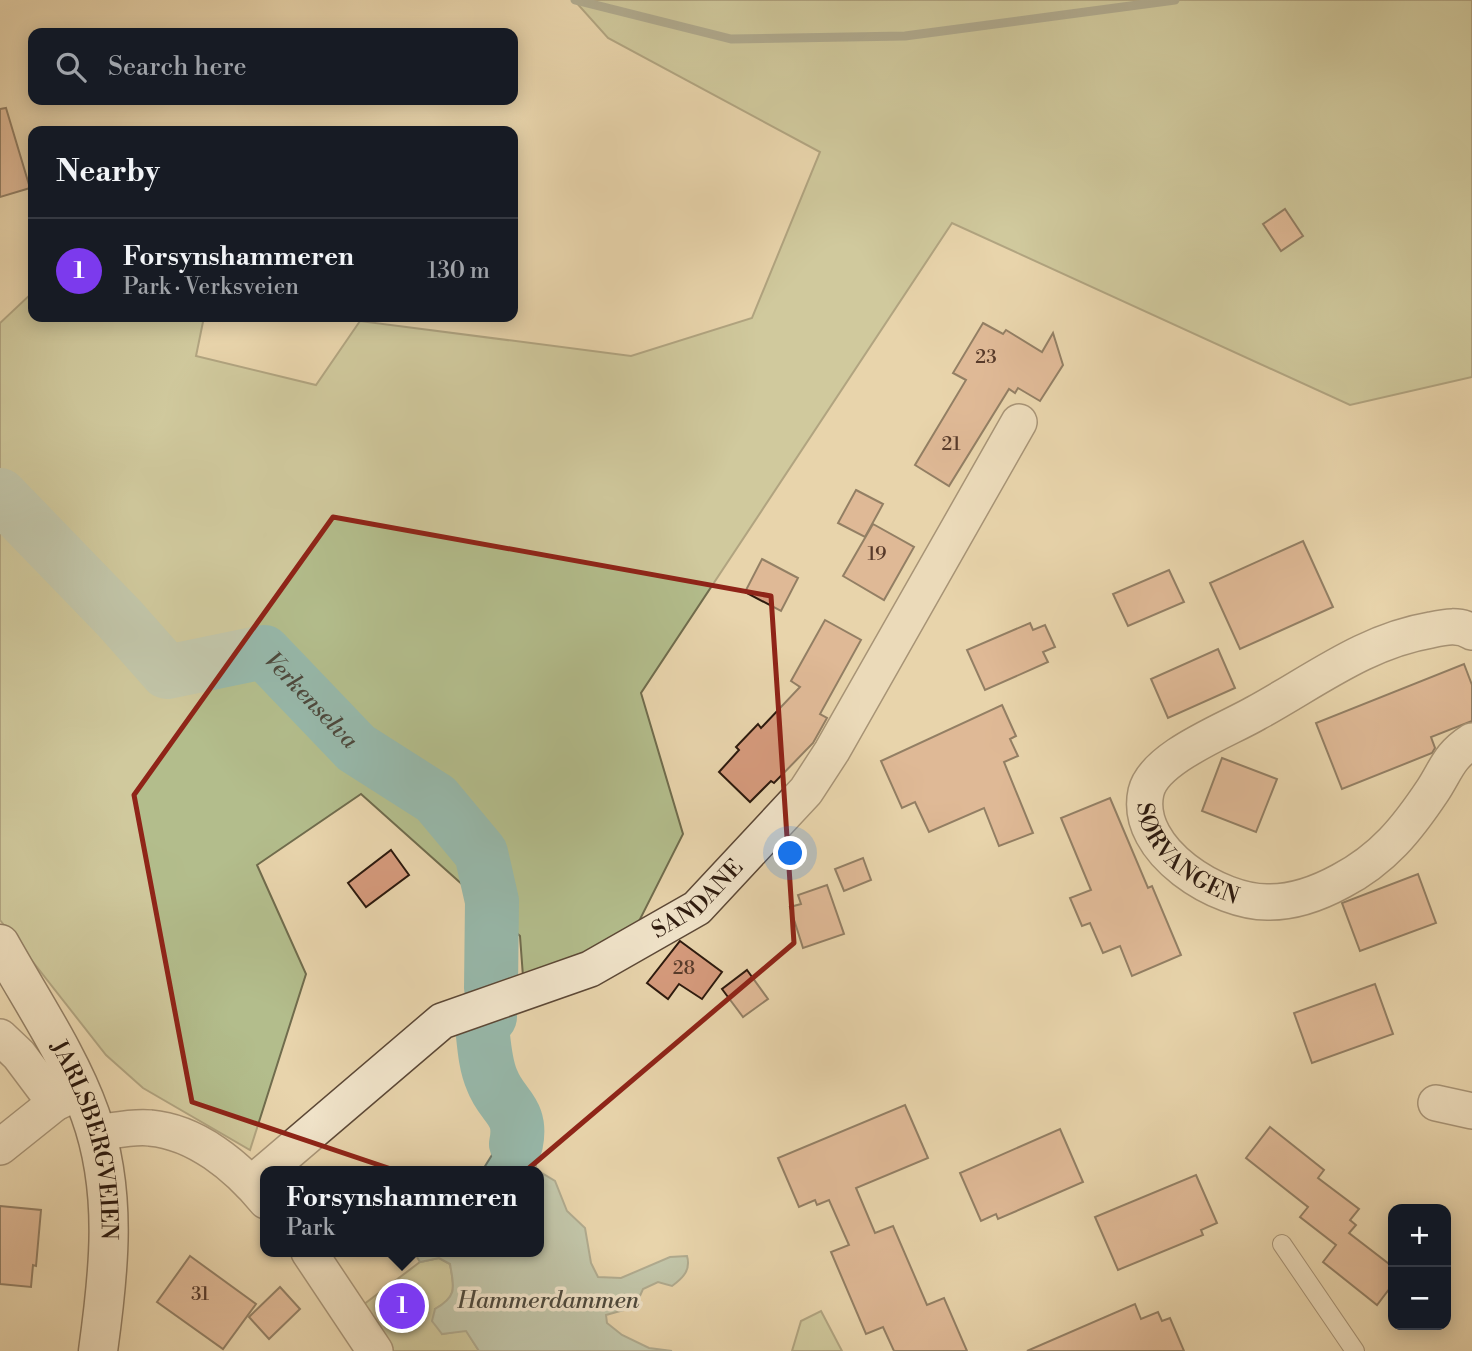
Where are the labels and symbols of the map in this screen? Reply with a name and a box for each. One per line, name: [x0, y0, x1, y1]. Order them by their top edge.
house number: 23: [975, 345, 997, 369]
house number: 21: [941, 432, 961, 456]
house number: 19: [867, 542, 887, 566]
water label: Verkenselva: [258, 646, 364, 756]
street label: SØRVANGEN: [1130, 801, 1243, 911]
your location: [773, 836, 807, 870]
street label: SANDANE: [647, 853, 749, 945]
house number: 28: [673, 956, 695, 980]
street label: JARLSBERGVEIEN: [44, 1035, 123, 1240]
pin: 1: [379, 1280, 425, 1332]
house number: 31: [191, 1282, 209, 1306]
water label: Hammerdammen: [456, 1286, 640, 1316]

